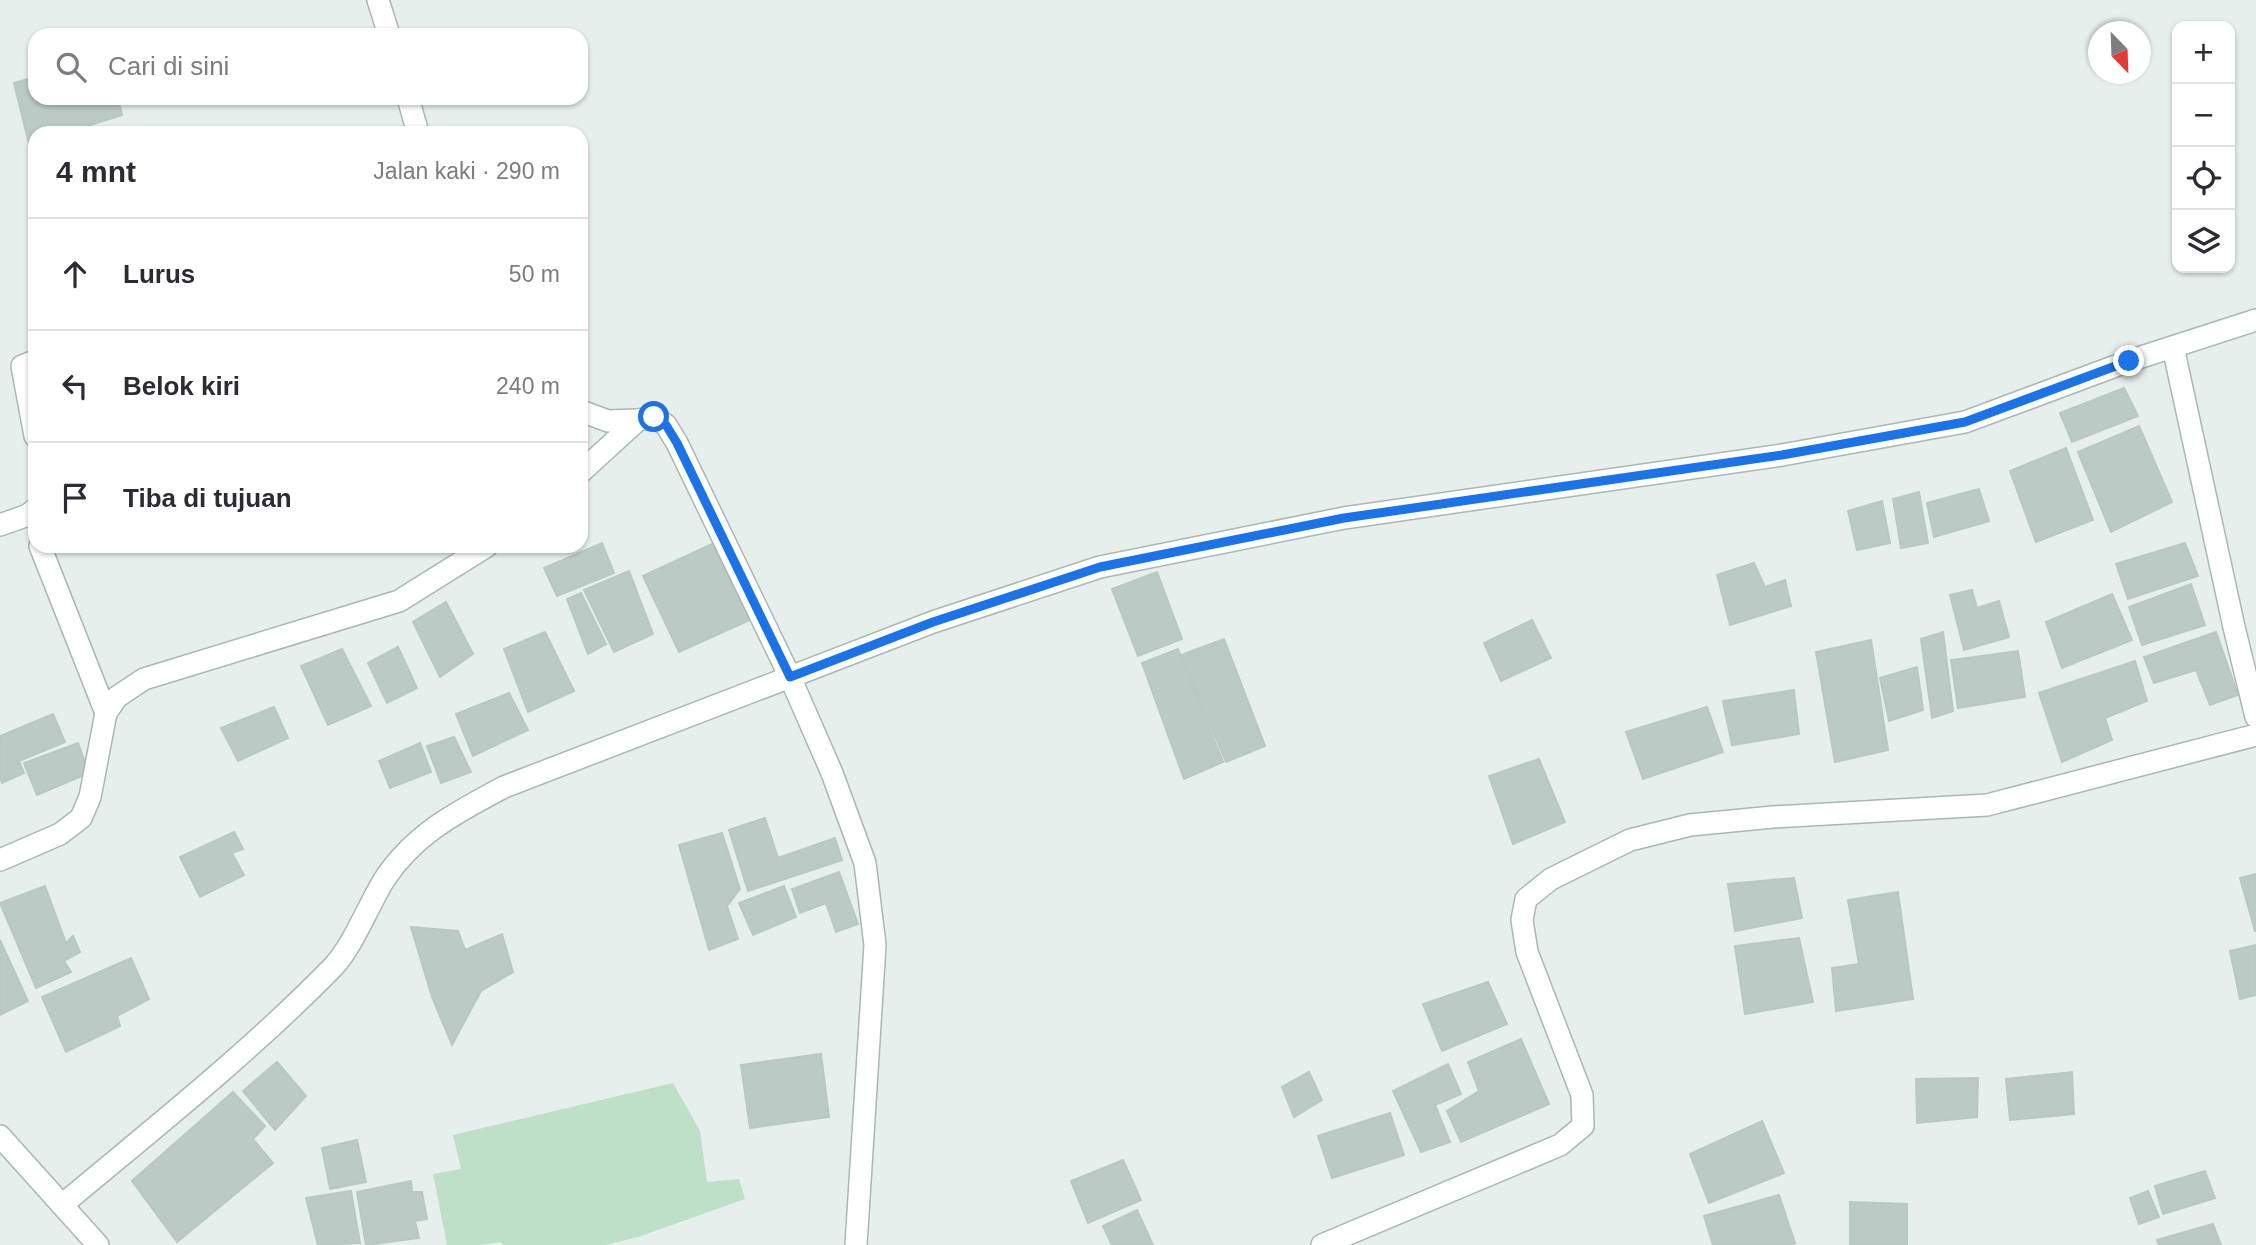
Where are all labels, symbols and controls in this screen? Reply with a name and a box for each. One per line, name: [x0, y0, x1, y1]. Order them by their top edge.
north arrow: [2088, 21, 2151, 84]
map controls: [2172, 21, 2235, 273]
button: +: [2172, 21, 2235, 84]
search box: [28, 28, 588, 105]
icon: search: [52, 48, 90, 86]
text: Cari di sini: [108, 51, 229, 81]
button: −: [2172, 84, 2235, 147]
button: locate: [2172, 147, 2235, 210]
text: 4 mnt: [56, 155, 136, 188]
text: Jalan kaki · 290 m: [373, 158, 560, 184]
button: layers: [2172, 210, 2235, 273]
icon: ahead: [56, 255, 94, 293]
text: Lurus: [123, 259, 195, 289]
text: 50 m: [509, 261, 560, 287]
route end: [2113, 345, 2144, 376]
icon: left: [56, 367, 94, 405]
text: Belok kiri: [123, 371, 240, 401]
text: 240 m: [496, 373, 560, 399]
route start: [638, 401, 669, 432]
icon: arrive: [56, 479, 94, 517]
text: Tiba di tujuan: [123, 483, 292, 513]

